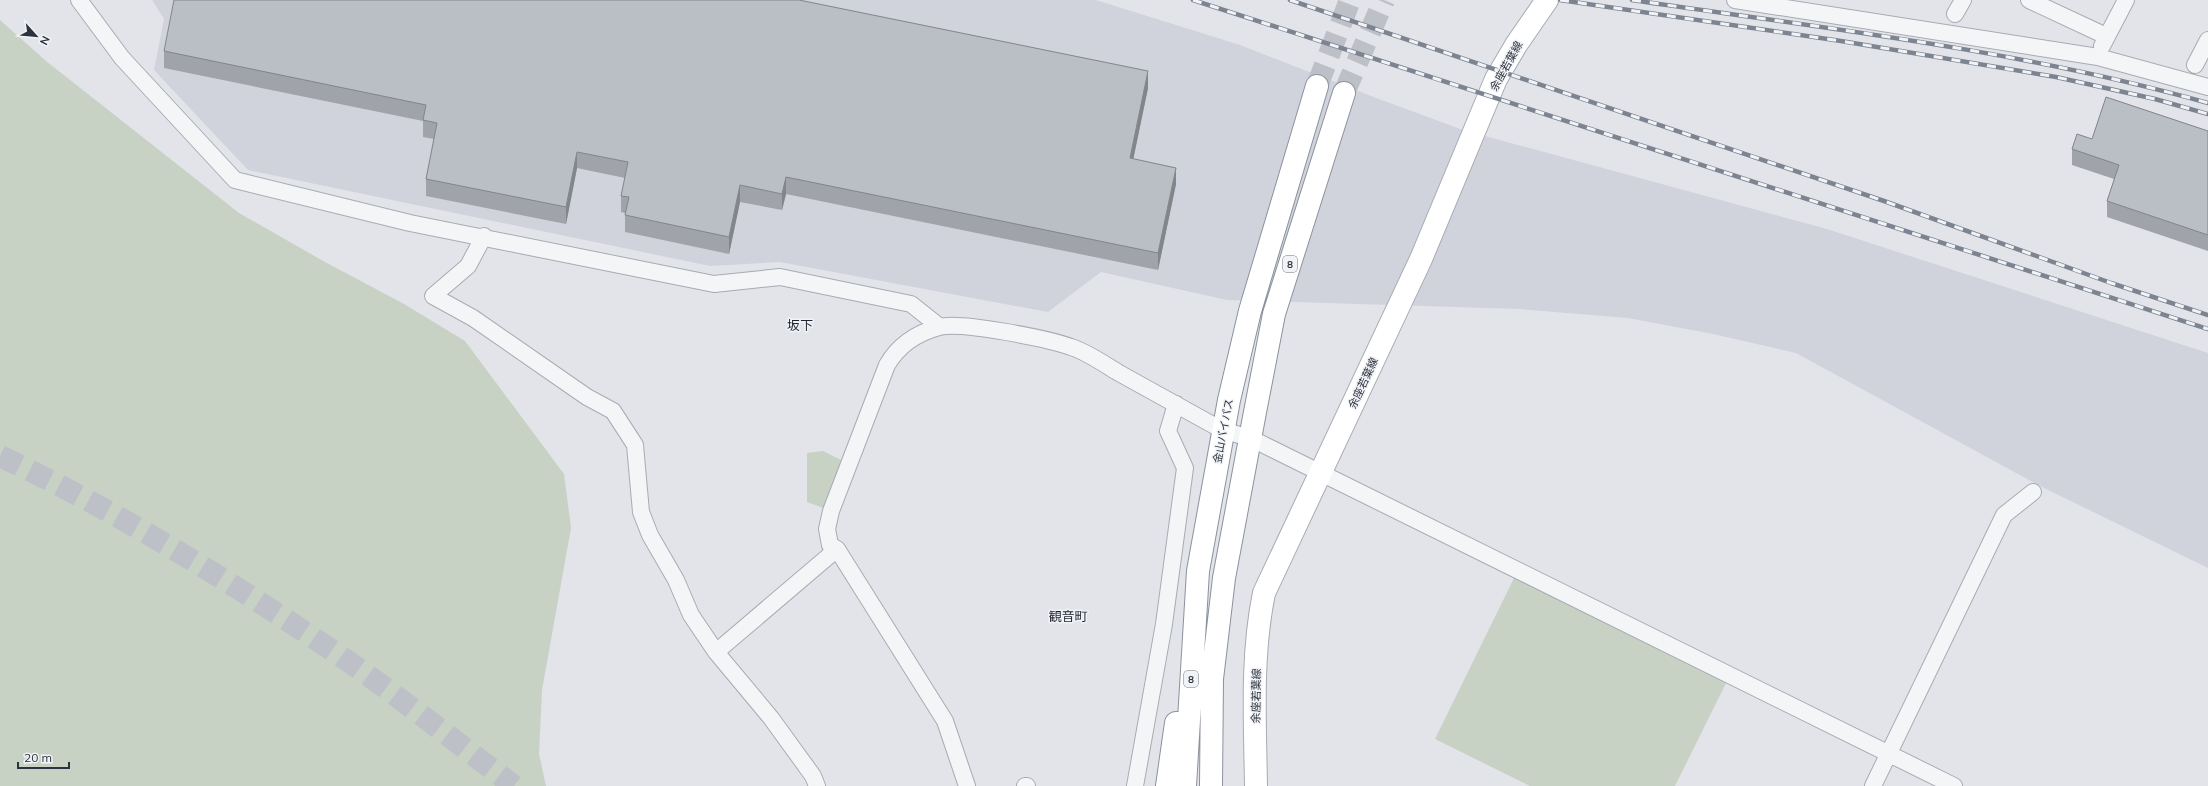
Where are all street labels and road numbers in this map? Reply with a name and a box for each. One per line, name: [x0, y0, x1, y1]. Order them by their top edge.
street label: 余座若葉線: [1487, 39, 1525, 93]
road number: 8: [1283, 256, 1297, 272]
street label: 余座若葉線: [1345, 355, 1381, 411]
street label: 金山バイパス: [1210, 397, 1236, 465]
street label: 余座若葉線: [1249, 668, 1263, 724]
road number: 8: [1184, 671, 1198, 687]

